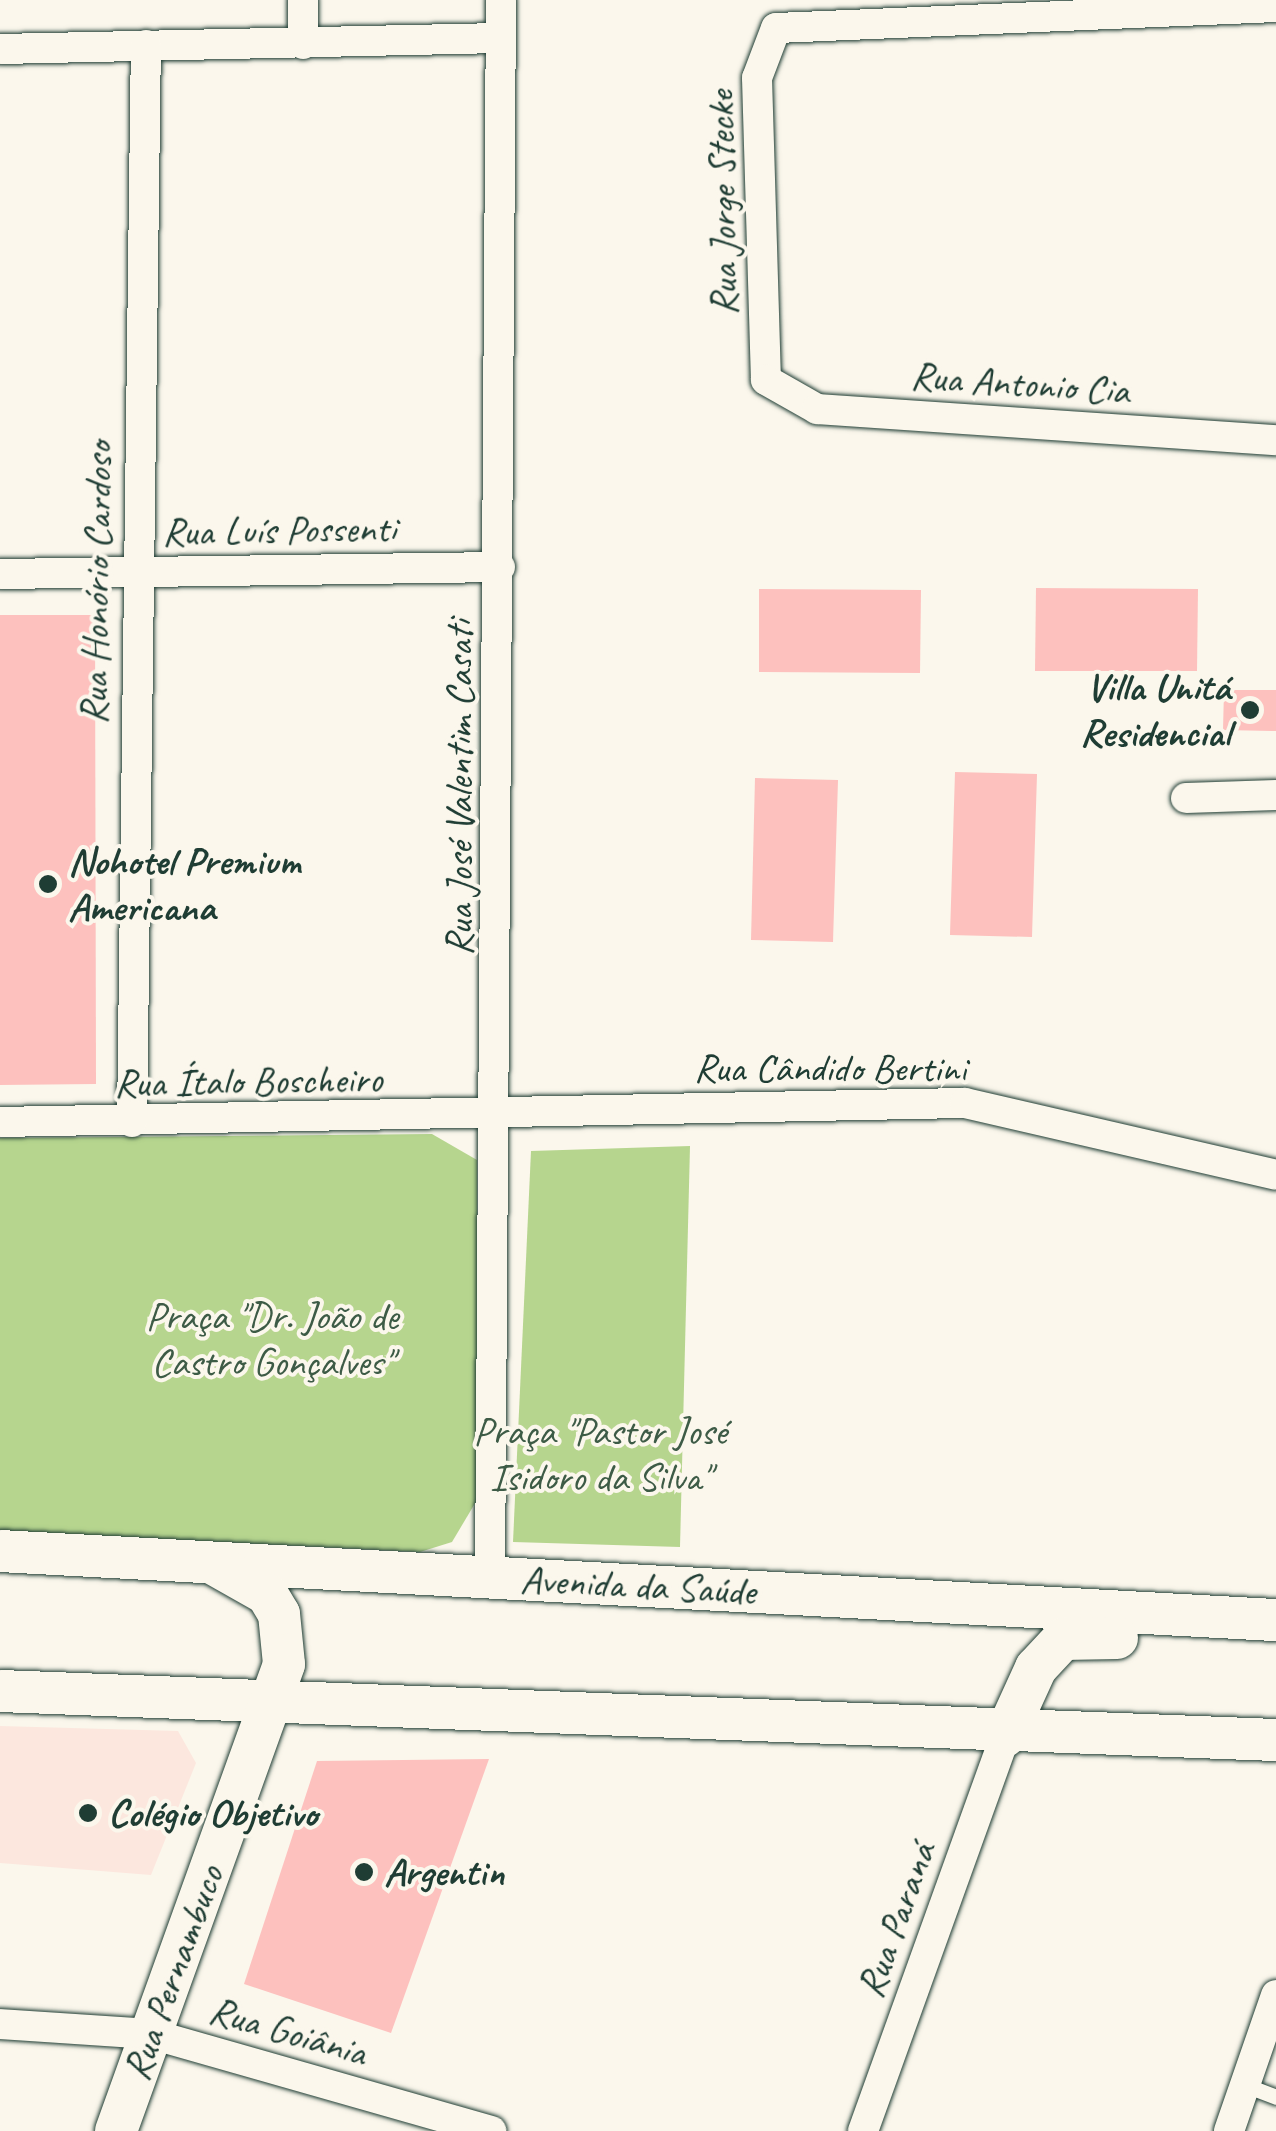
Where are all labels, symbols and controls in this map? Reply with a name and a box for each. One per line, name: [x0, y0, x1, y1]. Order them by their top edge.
street label: Rua Jorge Stecke: [696, 90, 748, 316]
street label: Rua Antonio Cia: [910, 351, 1130, 415]
street label: Rua Honório Cardoso: [70, 441, 122, 725]
street label: Rua Luís Possenti: [162, 504, 396, 556]
street label: Rua José Valentim Casati: [435, 620, 483, 956]
place label: Villa Unitá Residencial: [1080, 663, 1230, 757]
marker: Villa Unitá Residencial: [1239, 699, 1261, 721]
place label: Nohotel Premium Americana: [68, 837, 300, 931]
marker: Nohotel Premium Americana: [37, 873, 59, 895]
street label: Rua Cândido Bertini: [694, 1044, 966, 1092]
street label: Rua Ítalo Boscheiro: [114, 1055, 382, 1107]
park label: Praça "Dr. João de Castro Gonçalves": [146, 1292, 398, 1386]
park label: Praça "Pastor José Isidoro da Silva": [473, 1407, 727, 1501]
street label: Avenida da Saúde: [519, 1555, 757, 1615]
place label: Colégio Objetivo: [108, 1789, 317, 1837]
marker: Colégio Objetivo: [77, 1802, 99, 1824]
street label: Rua Paraná: [846, 1836, 946, 2004]
place label: Argentin: [384, 1848, 504, 1896]
street label: Rua Pernambuco: [112, 1860, 234, 2086]
marker: Argentin: [353, 1861, 375, 1883]
street label: Rua Goiânia: [204, 1986, 372, 2076]

